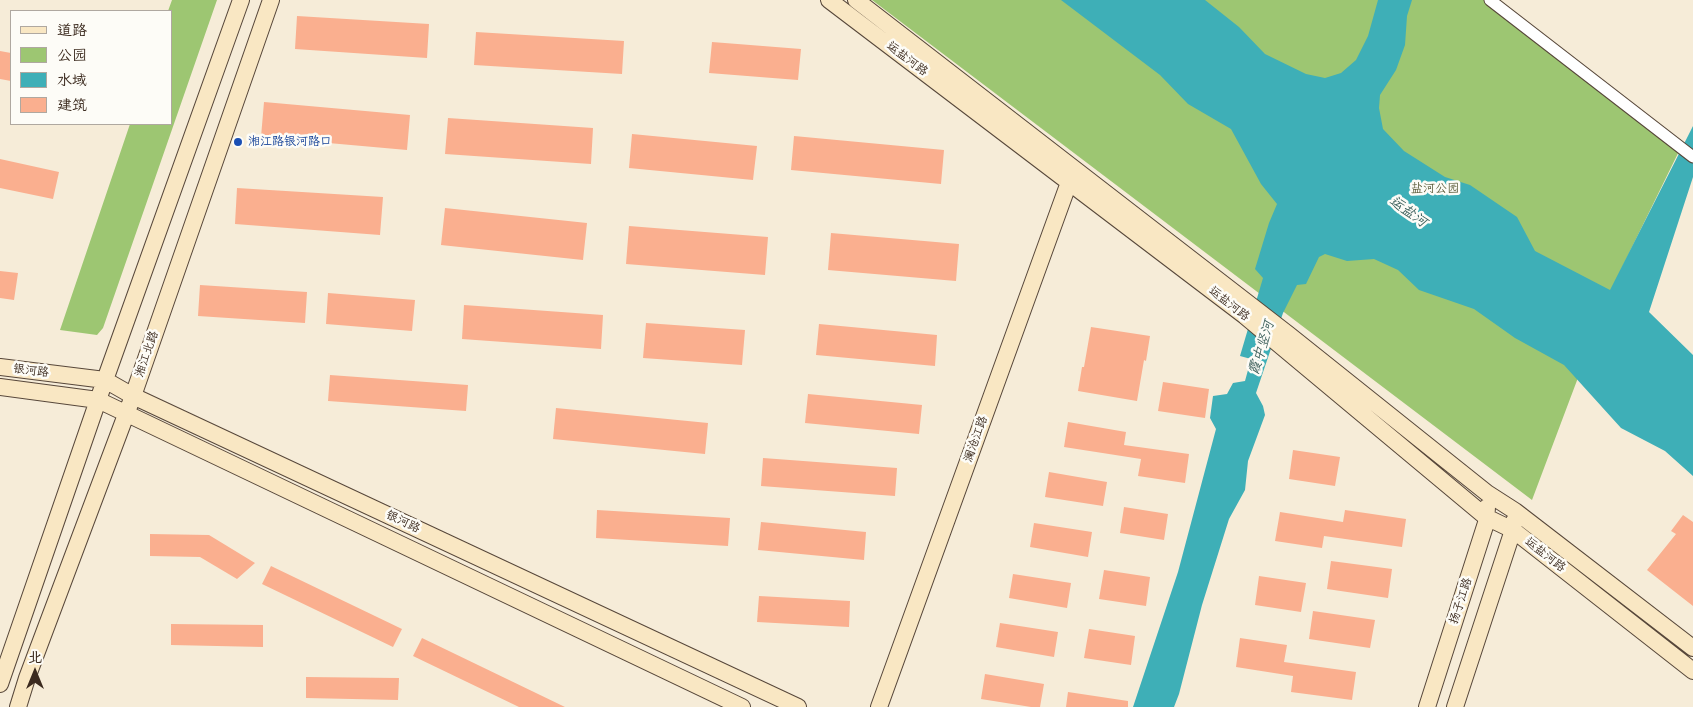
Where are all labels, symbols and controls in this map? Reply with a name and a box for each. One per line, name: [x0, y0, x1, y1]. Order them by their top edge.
legend: [10, 10, 172, 125]
text: 道路: [57, 20, 87, 40]
street label: 运盐河路: [883, 39, 931, 79]
text: 公园: [57, 45, 87, 65]
text: 水域: [57, 70, 87, 90]
text: 建筑: [57, 95, 87, 115]
place label: 湘江路银河路口: [248, 135, 332, 149]
marker: 湘江路银河路口: [232, 136, 244, 148]
park label: 盐河公园: [1411, 182, 1459, 196]
water label: 运盐河: [1386, 193, 1430, 231]
street label: 运盐河路: [1206, 284, 1252, 324]
water label: 霞中竖河: [1246, 319, 1278, 377]
street label: 湘江北路: [132, 329, 162, 379]
street label: 银河路: [12, 362, 50, 380]
street label: 澜沧江路: [961, 414, 991, 464]
street label: 银河路: [384, 508, 422, 536]
street label: 运盐河路: [1522, 535, 1568, 575]
street label: 扬子江路: [1447, 576, 1475, 626]
north arrow: [10, 647, 60, 697]
text: 北: [28, 648, 42, 666]

